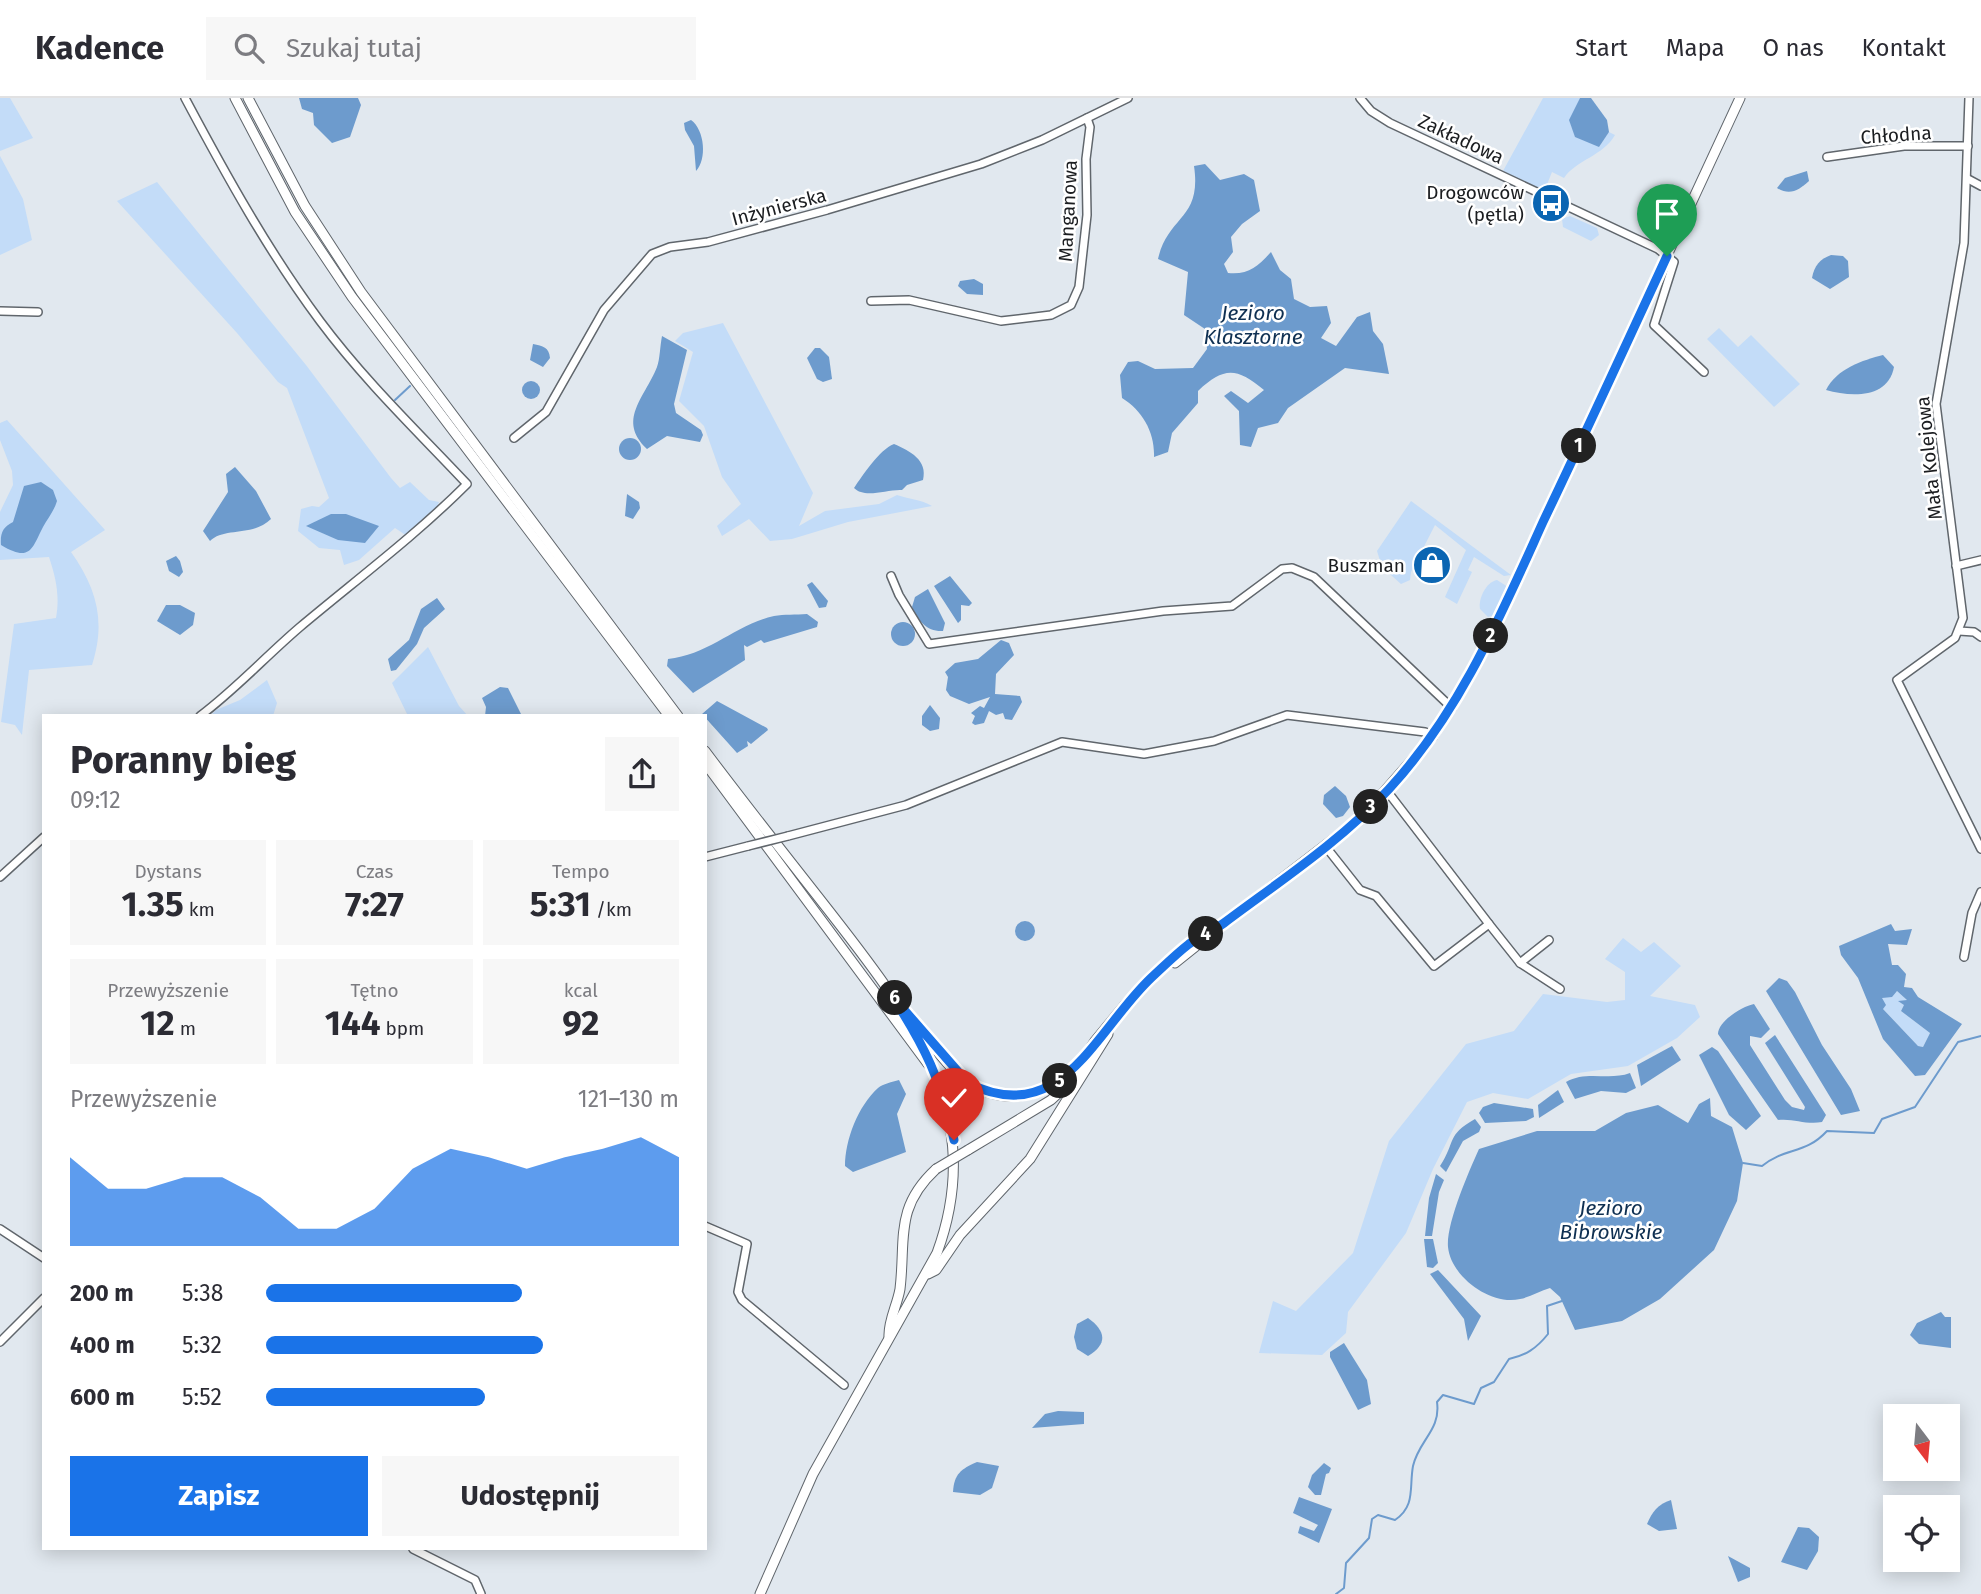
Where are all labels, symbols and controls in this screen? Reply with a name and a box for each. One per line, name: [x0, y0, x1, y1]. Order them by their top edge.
search box: [206, 17, 696, 80]
text: Kadence: [35, 28, 164, 68]
icon: search: [230, 29, 268, 67]
text: Szukaj tutaj: [286, 33, 422, 64]
text: Start: [1575, 34, 1628, 62]
text: Mapa: [1666, 34, 1725, 62]
text: O nas: [1763, 34, 1824, 62]
text: Kontakt: [1862, 34, 1946, 62]
street label: Zakładowa: [1415, 109, 1507, 169]
street label: Chłodna: [1860, 121, 1932, 149]
street label: Manganowa: [1054, 159, 1082, 263]
place label: Drogowców (pętla): [1426, 181, 1524, 226]
bus stop icon: Drogowców (pętla): [1530, 182, 1572, 224]
street label: Inżynierska: [729, 183, 829, 231]
pin: [1637, 184, 1697, 256]
icon: arrive: [1648, 195, 1686, 233]
water label: Jezioro Klasztorne: [1203, 300, 1303, 350]
street label: Mała Kolejowa: [1911, 395, 1947, 521]
pin: 1: [1562, 428, 1596, 464]
text: 1: [1574, 434, 1583, 457]
shop icon: Buszman: [1411, 544, 1453, 586]
place label: Buszman: [1327, 554, 1405, 577]
pin: 2: [1474, 618, 1508, 654]
text: 2: [1486, 624, 1495, 647]
text: Poranny bieg: [70, 737, 296, 783]
button: share: [605, 737, 679, 811]
text: 09:12: [70, 786, 121, 814]
pin: 3: [1354, 790, 1388, 824]
text: 3: [1366, 795, 1375, 818]
text: Dystans: [134, 860, 202, 883]
text: Czas: [356, 860, 393, 883]
text: Tempo: [552, 860, 610, 883]
text: 1.35: [122, 883, 184, 925]
text: 7:27: [345, 883, 404, 925]
text: 5:31: [530, 883, 591, 925]
text: km: [184, 898, 215, 921]
text: /km: [591, 898, 632, 921]
pin: 4: [1188, 916, 1224, 952]
text: 4: [1200, 922, 1211, 945]
text: Przewyższenie: [107, 979, 229, 1002]
text: Tętno: [350, 979, 399, 1002]
text: kcal: [564, 979, 598, 1002]
pin: 6: [878, 981, 912, 1016]
text: 6: [889, 986, 900, 1009]
text: 12: [140, 1002, 175, 1044]
text: 144: [325, 1002, 380, 1044]
text: 92: [562, 1002, 599, 1044]
text: m: [175, 1017, 196, 1040]
text: bpm: [380, 1017, 424, 1040]
pin: 5: [1042, 1063, 1078, 1098]
pin: [924, 1068, 984, 1140]
text: 5: [1054, 1069, 1065, 1092]
icon: check: [935, 1079, 973, 1117]
text: Przewyższenie: [70, 1085, 217, 1113]
text: 121–130 m: [578, 1085, 679, 1113]
water label: Jezioro Bibrowskie: [1560, 1195, 1663, 1245]
text: 200 m: [70, 1279, 134, 1307]
text: 5:38: [182, 1279, 223, 1307]
text: 400 m: [70, 1331, 135, 1359]
text: 5:32: [182, 1331, 222, 1359]
text: 600 m: [70, 1383, 135, 1411]
text: 5:52: [182, 1383, 222, 1411]
north arrow: [1883, 1404, 1960, 1480]
map controls: [1883, 1404, 1960, 1572]
button: Zapisz: [70, 1456, 368, 1536]
button: Udostępnij: [382, 1456, 679, 1536]
button: locate: [1883, 1495, 1960, 1572]

